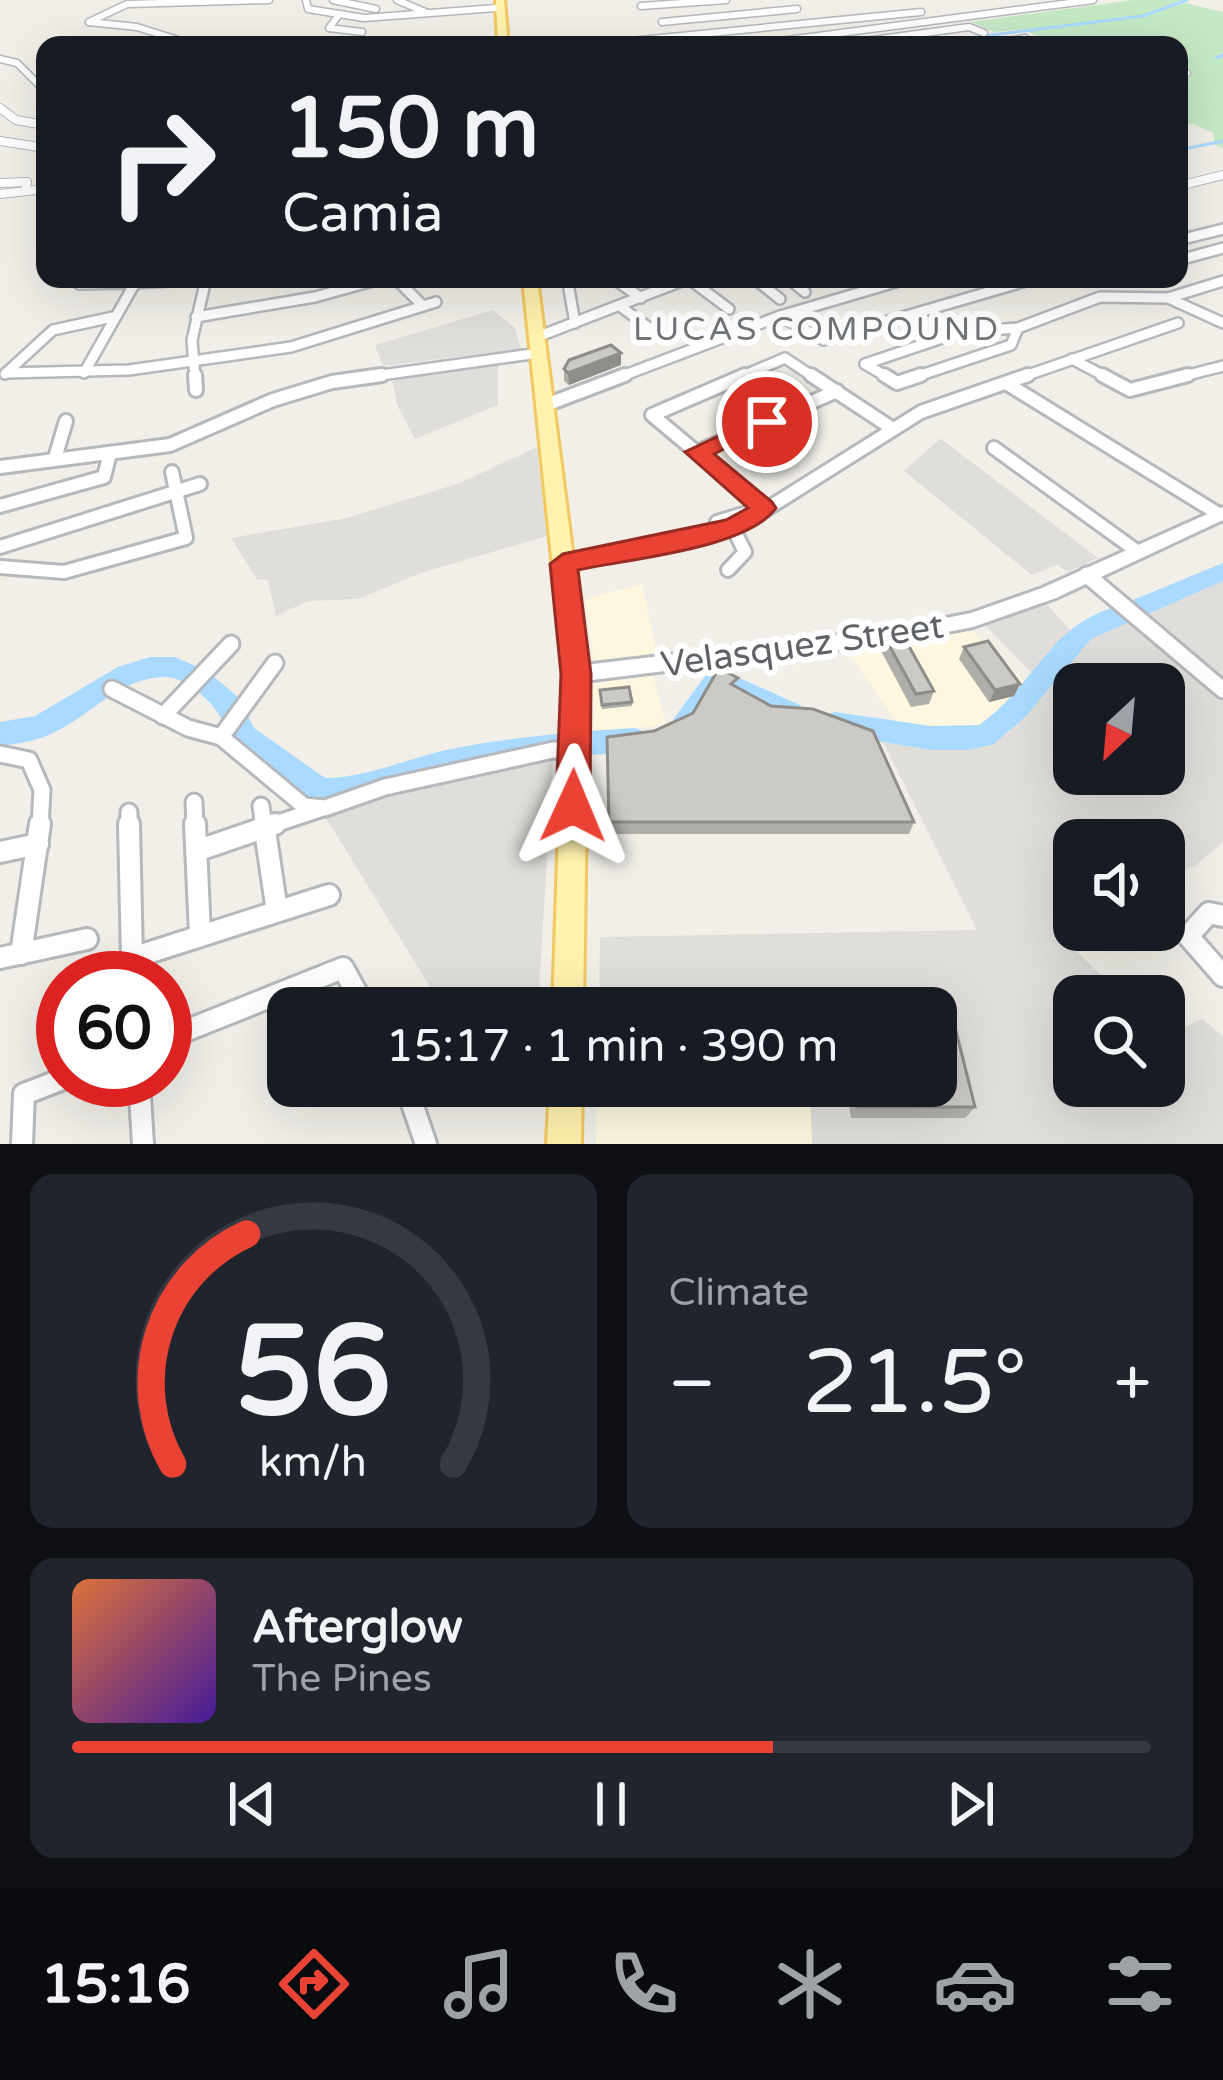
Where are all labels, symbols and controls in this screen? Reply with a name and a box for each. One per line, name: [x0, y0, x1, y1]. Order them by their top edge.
text: 150 m: [282, 79, 539, 180]
icon: right: [84, 84, 240, 240]
text: Camia: [282, 181, 443, 246]
district label: LUCAS COMPOUND: [633, 310, 1001, 349]
pin: [716, 371, 818, 473]
icon: arrive: [734, 389, 800, 455]
street label: Velasquez Street: [658, 604, 946, 687]
north arrow: [1053, 663, 1185, 795]
map controls: [1053, 663, 1185, 1107]
position arrow: [510, 743, 636, 869]
button: sound: [1053, 819, 1185, 951]
speed limit sign: 60: [36, 951, 192, 1107]
button: search: [1053, 975, 1185, 1107]
text: 15:17 · 1 min · 390 m: [386, 1020, 838, 1074]
text: Climate: [669, 1269, 809, 1316]
text: 56: [235, 1298, 392, 1449]
text: 21.5°: [802, 1329, 1027, 1438]
text: −: [669, 1344, 716, 1424]
text: +: [1114, 1344, 1151, 1424]
text: km/h: [259, 1437, 367, 1488]
text: Afterglow: [252, 1601, 463, 1655]
text: The Pines: [252, 1655, 432, 1702]
icon: previous: [219, 1771, 285, 1837]
icon: pause: [578, 1771, 644, 1837]
icon: next: [938, 1771, 1004, 1837]
icon: directions: [272, 1942, 356, 2026]
icon: music: [437, 1942, 521, 2026]
icon: phone: [602, 1942, 686, 2026]
icon: climate: [768, 1942, 852, 2026]
icon: car: [933, 1942, 1017, 2026]
icon: filters: [1098, 1942, 1182, 2026]
text: 15:16: [41, 1952, 190, 2017]

